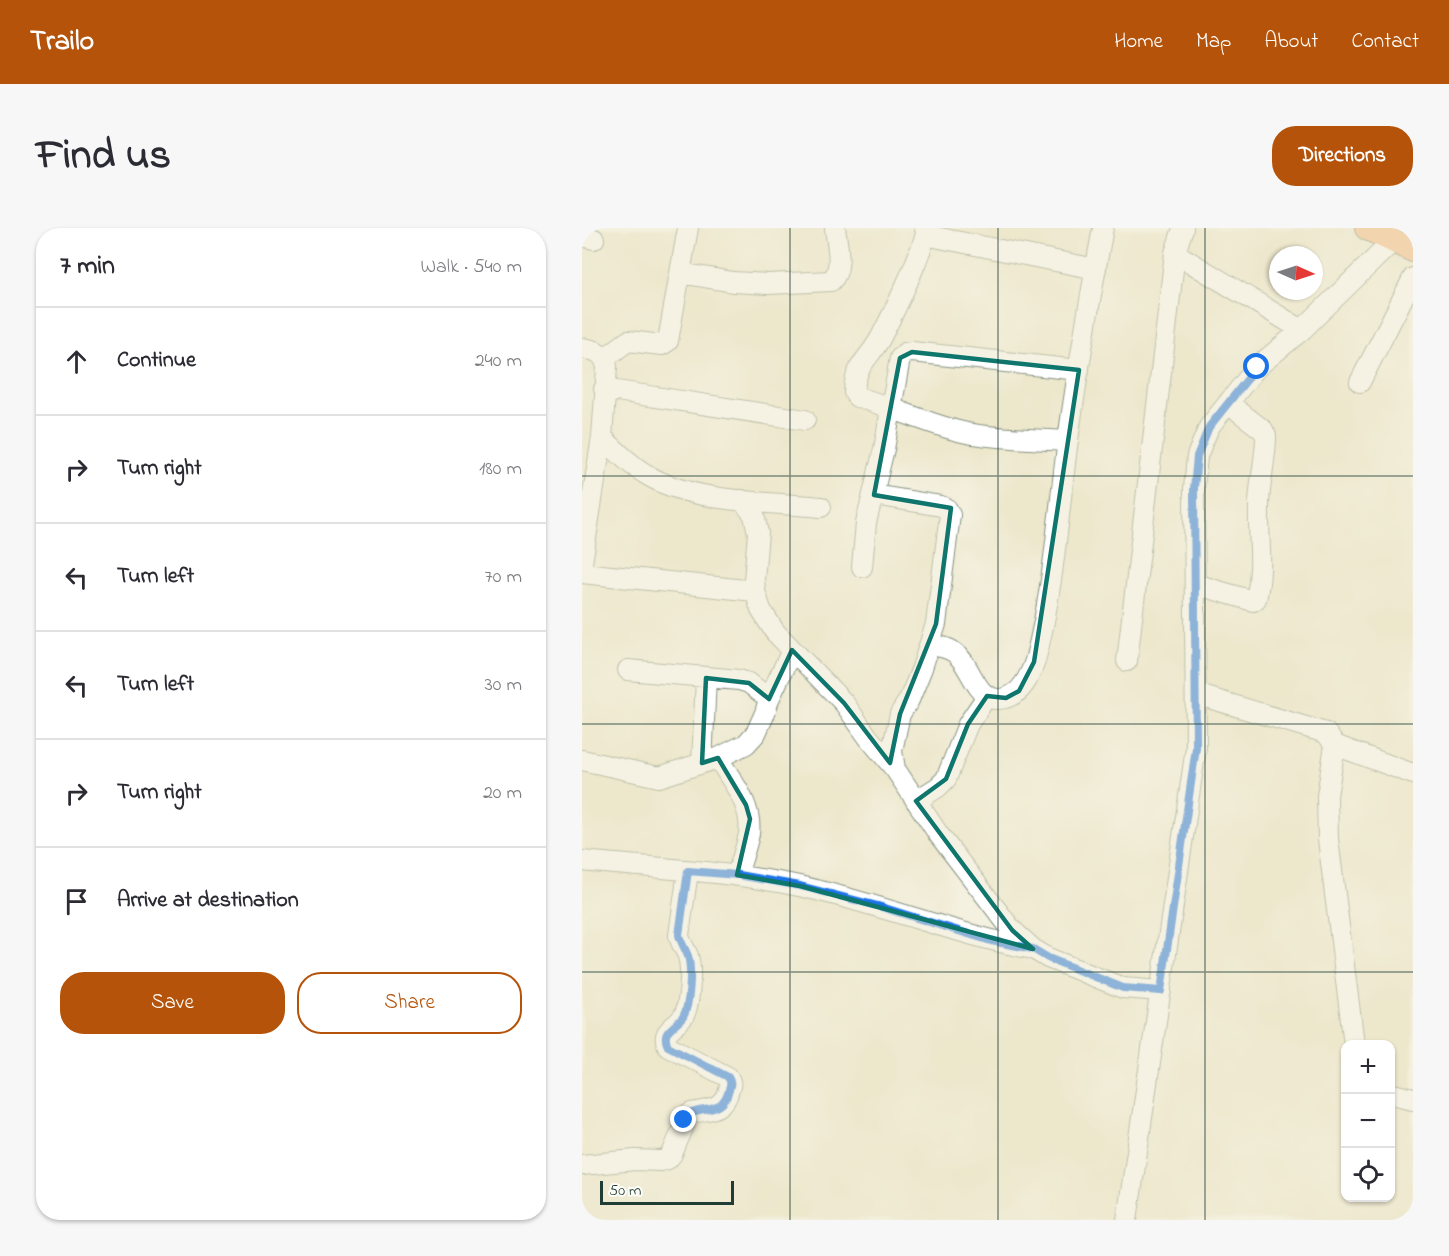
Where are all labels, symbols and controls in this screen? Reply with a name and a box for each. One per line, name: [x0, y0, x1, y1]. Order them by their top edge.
text: Trailo: [30, 22, 94, 63]
text: Home: [1114, 27, 1163, 57]
text: Map: [1196, 27, 1231, 57]
text: About: [1264, 27, 1318, 57]
text: Contact: [1351, 27, 1419, 57]
text: Find us: [36, 126, 171, 187]
button: Directions: [1272, 126, 1413, 186]
north arrow: [1269, 246, 1323, 300]
text: 7 min: [60, 248, 115, 286]
text: Walk · 540 m: [420, 253, 522, 282]
icon: ahead: [60, 345, 93, 378]
text: Continue: [117, 345, 196, 377]
text: 240 m: [475, 347, 522, 376]
route start: [1243, 353, 1269, 379]
icon: right: [60, 453, 93, 486]
text: Turn right: [117, 453, 202, 485]
text: 180 m: [479, 455, 522, 484]
icon: left: [60, 561, 93, 594]
text: Turn left: [117, 561, 194, 593]
text: 70 m: [485, 563, 522, 592]
icon: left: [60, 669, 93, 702]
text: Turn left: [117, 669, 194, 701]
text: 30 m: [485, 671, 522, 700]
icon: right: [60, 777, 93, 810]
text: Turn right: [117, 777, 202, 809]
text: 20 m: [483, 779, 522, 808]
icon: arrive: [60, 885, 93, 918]
text: Arrive at destination: [117, 885, 299, 917]
button: Save: [60, 972, 285, 1034]
button: Share: [297, 972, 522, 1034]
map controls: [1341, 1040, 1395, 1202]
button: +: [1341, 1040, 1395, 1094]
button: −: [1341, 1094, 1395, 1148]
route end: [670, 1106, 696, 1132]
button: locate: [1341, 1148, 1395, 1202]
scale bar: [600, 1178, 734, 1206]
text: 50 m: [609, 1179, 641, 1203]

